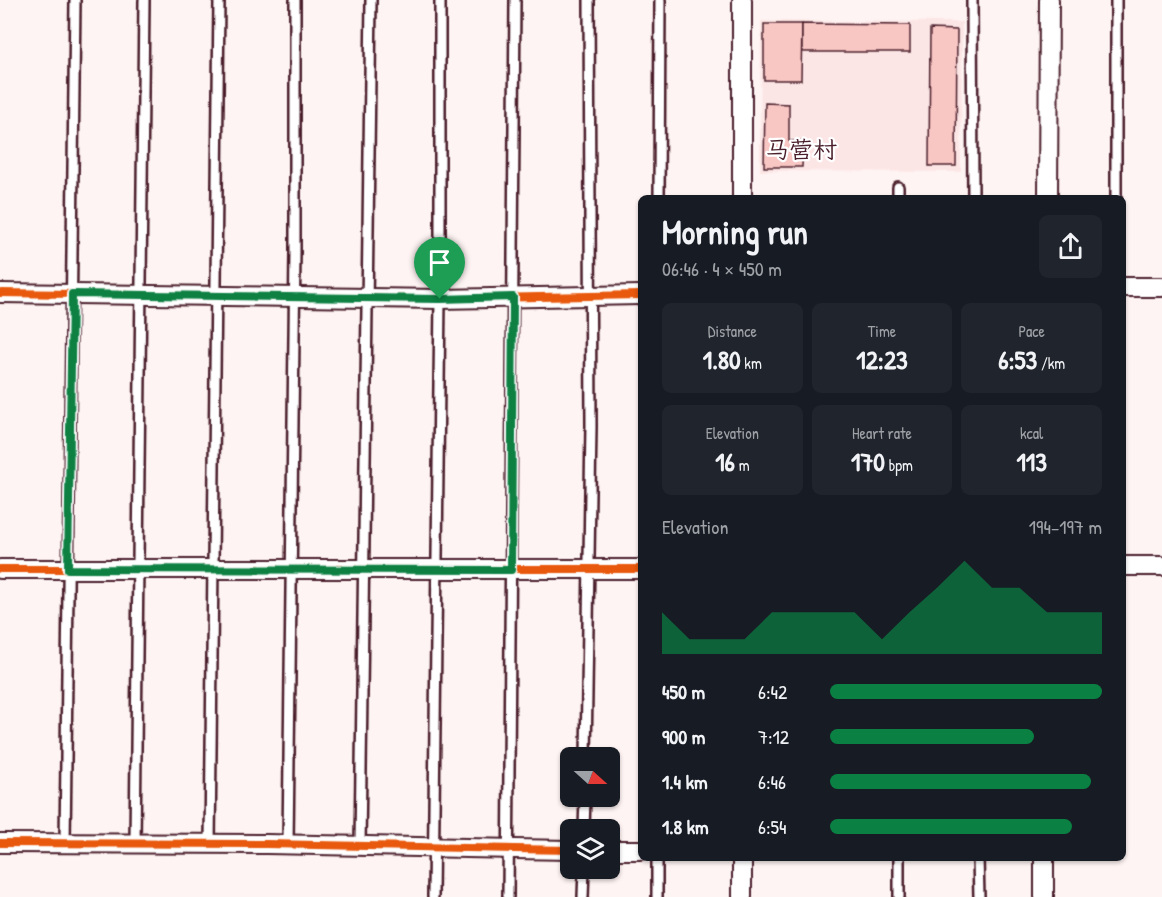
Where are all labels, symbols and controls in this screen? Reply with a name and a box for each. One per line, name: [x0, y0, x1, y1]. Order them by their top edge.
district label: 马营村: [765, 133, 837, 165]
text: Morning run: [662, 210, 808, 254]
button: share: [1039, 215, 1102, 278]
pin: [414, 237, 465, 299]
icon: arrive: [423, 246, 456, 279]
text: 06:46 · 4 × 450 m: [662, 255, 782, 282]
text: Distance: [708, 320, 757, 342]
text: Time: [868, 320, 896, 342]
text: Pace: [1018, 320, 1045, 342]
text: 1.80: [703, 342, 741, 377]
text: 12:23: [856, 342, 908, 377]
text: 6:53: [998, 342, 1037, 377]
text: km: [741, 352, 762, 374]
text: /km: [1037, 352, 1065, 374]
text: Elevation: [706, 422, 759, 444]
text: Heart rate: [852, 422, 912, 444]
text: kcal: [1020, 422, 1043, 444]
text: 16: [715, 444, 735, 479]
text: 170: [851, 444, 885, 479]
text: 113: [1016, 444, 1047, 479]
text: m: [735, 454, 750, 476]
text: bpm: [885, 454, 913, 476]
text: Elevation: [662, 513, 728, 540]
text: 194–197 m: [1029, 513, 1102, 540]
text: 450 m: [662, 678, 705, 705]
text: 6:42: [758, 678, 787, 705]
text: 900 m: [662, 723, 705, 750]
text: 7:12: [758, 723, 789, 750]
north arrow: [560, 747, 620, 807]
map controls: [560, 747, 620, 879]
text: 1.4 km: [662, 768, 708, 795]
text: 6:46: [758, 768, 786, 795]
text: 1.8 km: [662, 813, 709, 840]
text: 6:54: [758, 813, 787, 840]
button: layers: [560, 819, 620, 879]

